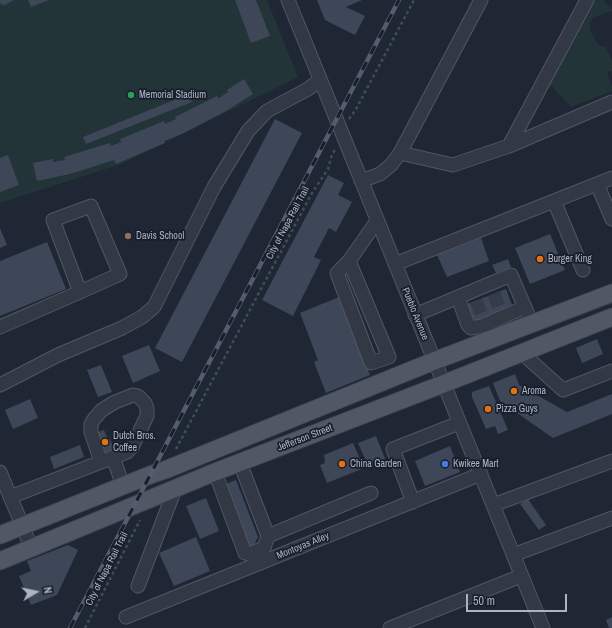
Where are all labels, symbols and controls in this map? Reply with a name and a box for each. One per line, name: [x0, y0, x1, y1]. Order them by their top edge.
place label: Memorial Stadium: [139, 89, 206, 101]
marker: Memorial Stadium: [126, 90, 136, 100]
street label: City of Napa Rail Trail: [264, 185, 312, 261]
place label: Davis School: [136, 230, 184, 242]
marker: Davis School: [123, 231, 133, 241]
place label: Burger King: [548, 253, 592, 265]
marker: Burger King: [535, 254, 545, 264]
street label: Pueblo Avenue: [399, 286, 431, 342]
place label: Aroma: [522, 385, 546, 397]
marker: Aroma: [509, 386, 519, 396]
place label: Pizza Guys: [496, 403, 538, 415]
marker: Pizza Guys: [483, 404, 493, 414]
street label: Jefferson Street: [276, 422, 334, 454]
place label: Dutch Bros. Coffee: [113, 430, 156, 454]
marker: Dutch Bros. Coffee: [100, 437, 110, 447]
place label: China Garden: [350, 458, 402, 470]
place label: Kwikee Mart: [453, 458, 499, 470]
marker: China Garden: [337, 459, 347, 469]
marker: Kwikee Mart: [440, 459, 450, 469]
street label: City of Napa Rail Trail: [83, 530, 131, 608]
street label: Montoyas Alley: [275, 530, 331, 562]
north arrow: [16, 572, 56, 612]
text: N: [40, 586, 55, 594]
scale bar: [468, 586, 569, 612]
text: 50 m: [473, 593, 495, 609]

